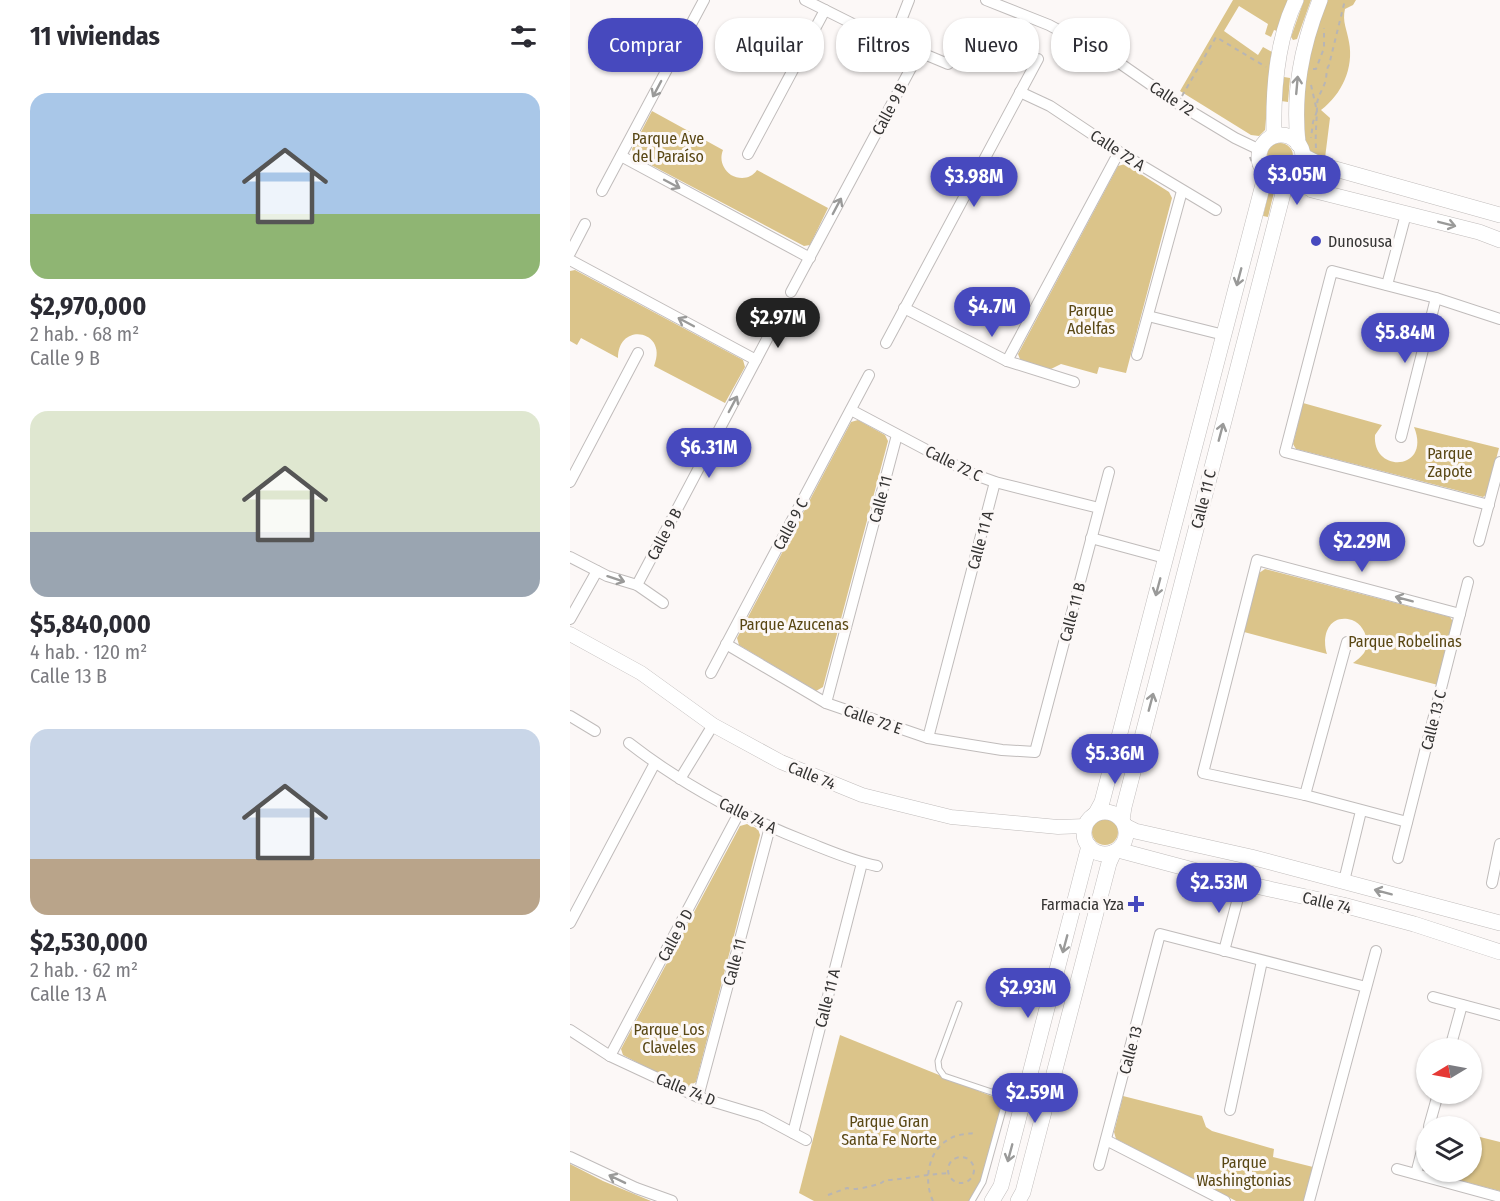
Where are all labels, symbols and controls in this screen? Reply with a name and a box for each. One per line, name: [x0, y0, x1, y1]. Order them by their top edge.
chip: Comprar: [588, 18, 703, 72]
chip: Alquilar: [715, 18, 824, 72]
chip: Filtros: [836, 18, 931, 72]
chip: Nuevo: [943, 18, 1039, 72]
chip: Piso: [1051, 18, 1130, 72]
icon: filters: [507, 20, 540, 53]
text: 11 viviendas: [30, 21, 160, 52]
one-way arrow: [1292, 76, 1303, 96]
street label: Calle 72: [1146, 77, 1197, 120]
one-way arrow: [651, 80, 663, 97]
street label: Calle 9 B: [868, 80, 911, 138]
street label: Calle 72 A: [1087, 126, 1149, 175]
park label: Parque Ave del Paraíso: [632, 129, 704, 166]
icon: home: [231, 132, 339, 240]
pin: $3.05M: [1248, 155, 1346, 206]
pin: $3.98M: [925, 157, 1023, 208]
text: $3.05M: [1268, 162, 1326, 186]
text: $3.98M: [945, 164, 1003, 188]
one-way arrow: [663, 179, 681, 190]
one-way arrow: [832, 198, 843, 216]
one-way arrow: [1437, 219, 1456, 231]
place label: Dunosusa: [1328, 232, 1392, 251]
marker: Dunosusa: [1309, 234, 1323, 248]
one-way arrow: [1232, 267, 1244, 286]
pin: $4.7M: [950, 287, 1034, 338]
text: $2,970,000: [30, 291, 146, 322]
text: $4.7M: [968, 294, 1016, 318]
pin: $2.97M: [729, 298, 827, 349]
park label: Parque Adelfas: [1067, 301, 1115, 338]
text: $2.97M: [750, 305, 806, 329]
pin: $5.84M: [1356, 313, 1454, 364]
one-way arrow: [678, 316, 695, 328]
text: $5.84M: [1375, 320, 1435, 344]
text: 2 hab. · 68 m²: [30, 322, 139, 346]
text: Calle 9 B: [30, 346, 100, 370]
one-way arrow: [728, 395, 739, 413]
one-way arrow: [1215, 423, 1227, 442]
pin: $6.31M: [660, 428, 758, 479]
text: $6.31M: [680, 435, 738, 459]
street label: Calle 72 C: [922, 442, 985, 485]
park label: Parque Zapote: [1427, 444, 1473, 481]
icon: home: [231, 450, 339, 558]
street label: Calle 11 C: [1187, 468, 1220, 530]
street label: Calle 11: [865, 474, 896, 525]
street label: Calle 9 C: [769, 495, 812, 553]
street label: Calle 9 B: [643, 505, 686, 563]
street label: Calle 11 A: [964, 508, 998, 572]
pin: $2.29M: [1313, 522, 1411, 573]
text: $2.29M: [1333, 529, 1391, 553]
one-way arrow: [606, 574, 625, 585]
one-way arrow: [1151, 577, 1163, 596]
street label: Calle 11 B: [1055, 580, 1090, 644]
one-way arrow: [1395, 593, 1414, 604]
text: $5,840,000: [30, 609, 151, 640]
park label: Parque Azucenas: [739, 615, 849, 634]
park label: Parque Robelinas: [1348, 632, 1462, 651]
text: 4 hab. · 120 m²: [30, 640, 147, 664]
text: Calle 13 B: [30, 664, 107, 688]
street label: Calle 13 C: [1417, 688, 1450, 752]
one-way arrow: [1145, 693, 1157, 712]
street label: Calle 72 E: [841, 701, 904, 738]
pin: $5.36M: [1066, 734, 1164, 785]
text: $5.36M: [1086, 741, 1145, 765]
street label: Calle 74: [785, 757, 838, 794]
icon: home: [231, 768, 339, 876]
street label: Calle 74 A: [716, 793, 780, 838]
pin: $2.53M: [1170, 863, 1268, 914]
text: $2.53M: [1190, 870, 1248, 894]
one-way arrow: [1374, 885, 1393, 897]
street label: Calle 74: [1301, 888, 1353, 917]
place label: Farmacia Yza: [1041, 895, 1124, 914]
marker: Farmacia Yza: [1129, 897, 1143, 911]
street label: Calle 9 D: [654, 906, 697, 965]
text: $2,530,000: [30, 927, 148, 958]
one-way arrow: [1058, 934, 1070, 953]
street label: Calle 11: [719, 937, 750, 988]
text: 2 hab. · 62 m²: [30, 958, 138, 982]
street label: Calle 11 A: [811, 966, 844, 1030]
pin: $2.93M: [979, 968, 1077, 1019]
text: $2.93M: [1000, 975, 1056, 999]
text: Calle 13 A: [30, 982, 107, 1006]
park label: Parque Los Claveles: [633, 1020, 705, 1057]
street label: Calle 13: [1115, 1024, 1146, 1076]
north arrow: [1416, 1038, 1482, 1104]
map controls: [1416, 1038, 1482, 1182]
street label: Calle 74 D: [653, 1069, 718, 1110]
pin: $2.59M: [986, 1073, 1084, 1124]
text: $2.59M: [1006, 1080, 1064, 1104]
park label: Parque Gran Santa Fe Norte: [841, 1112, 937, 1149]
button: layers: [1416, 1116, 1482, 1182]
one-way arrow: [1004, 1143, 1015, 1162]
park label: Parque Washingtonias: [1197, 1153, 1292, 1190]
one-way arrow: [608, 1172, 626, 1184]

